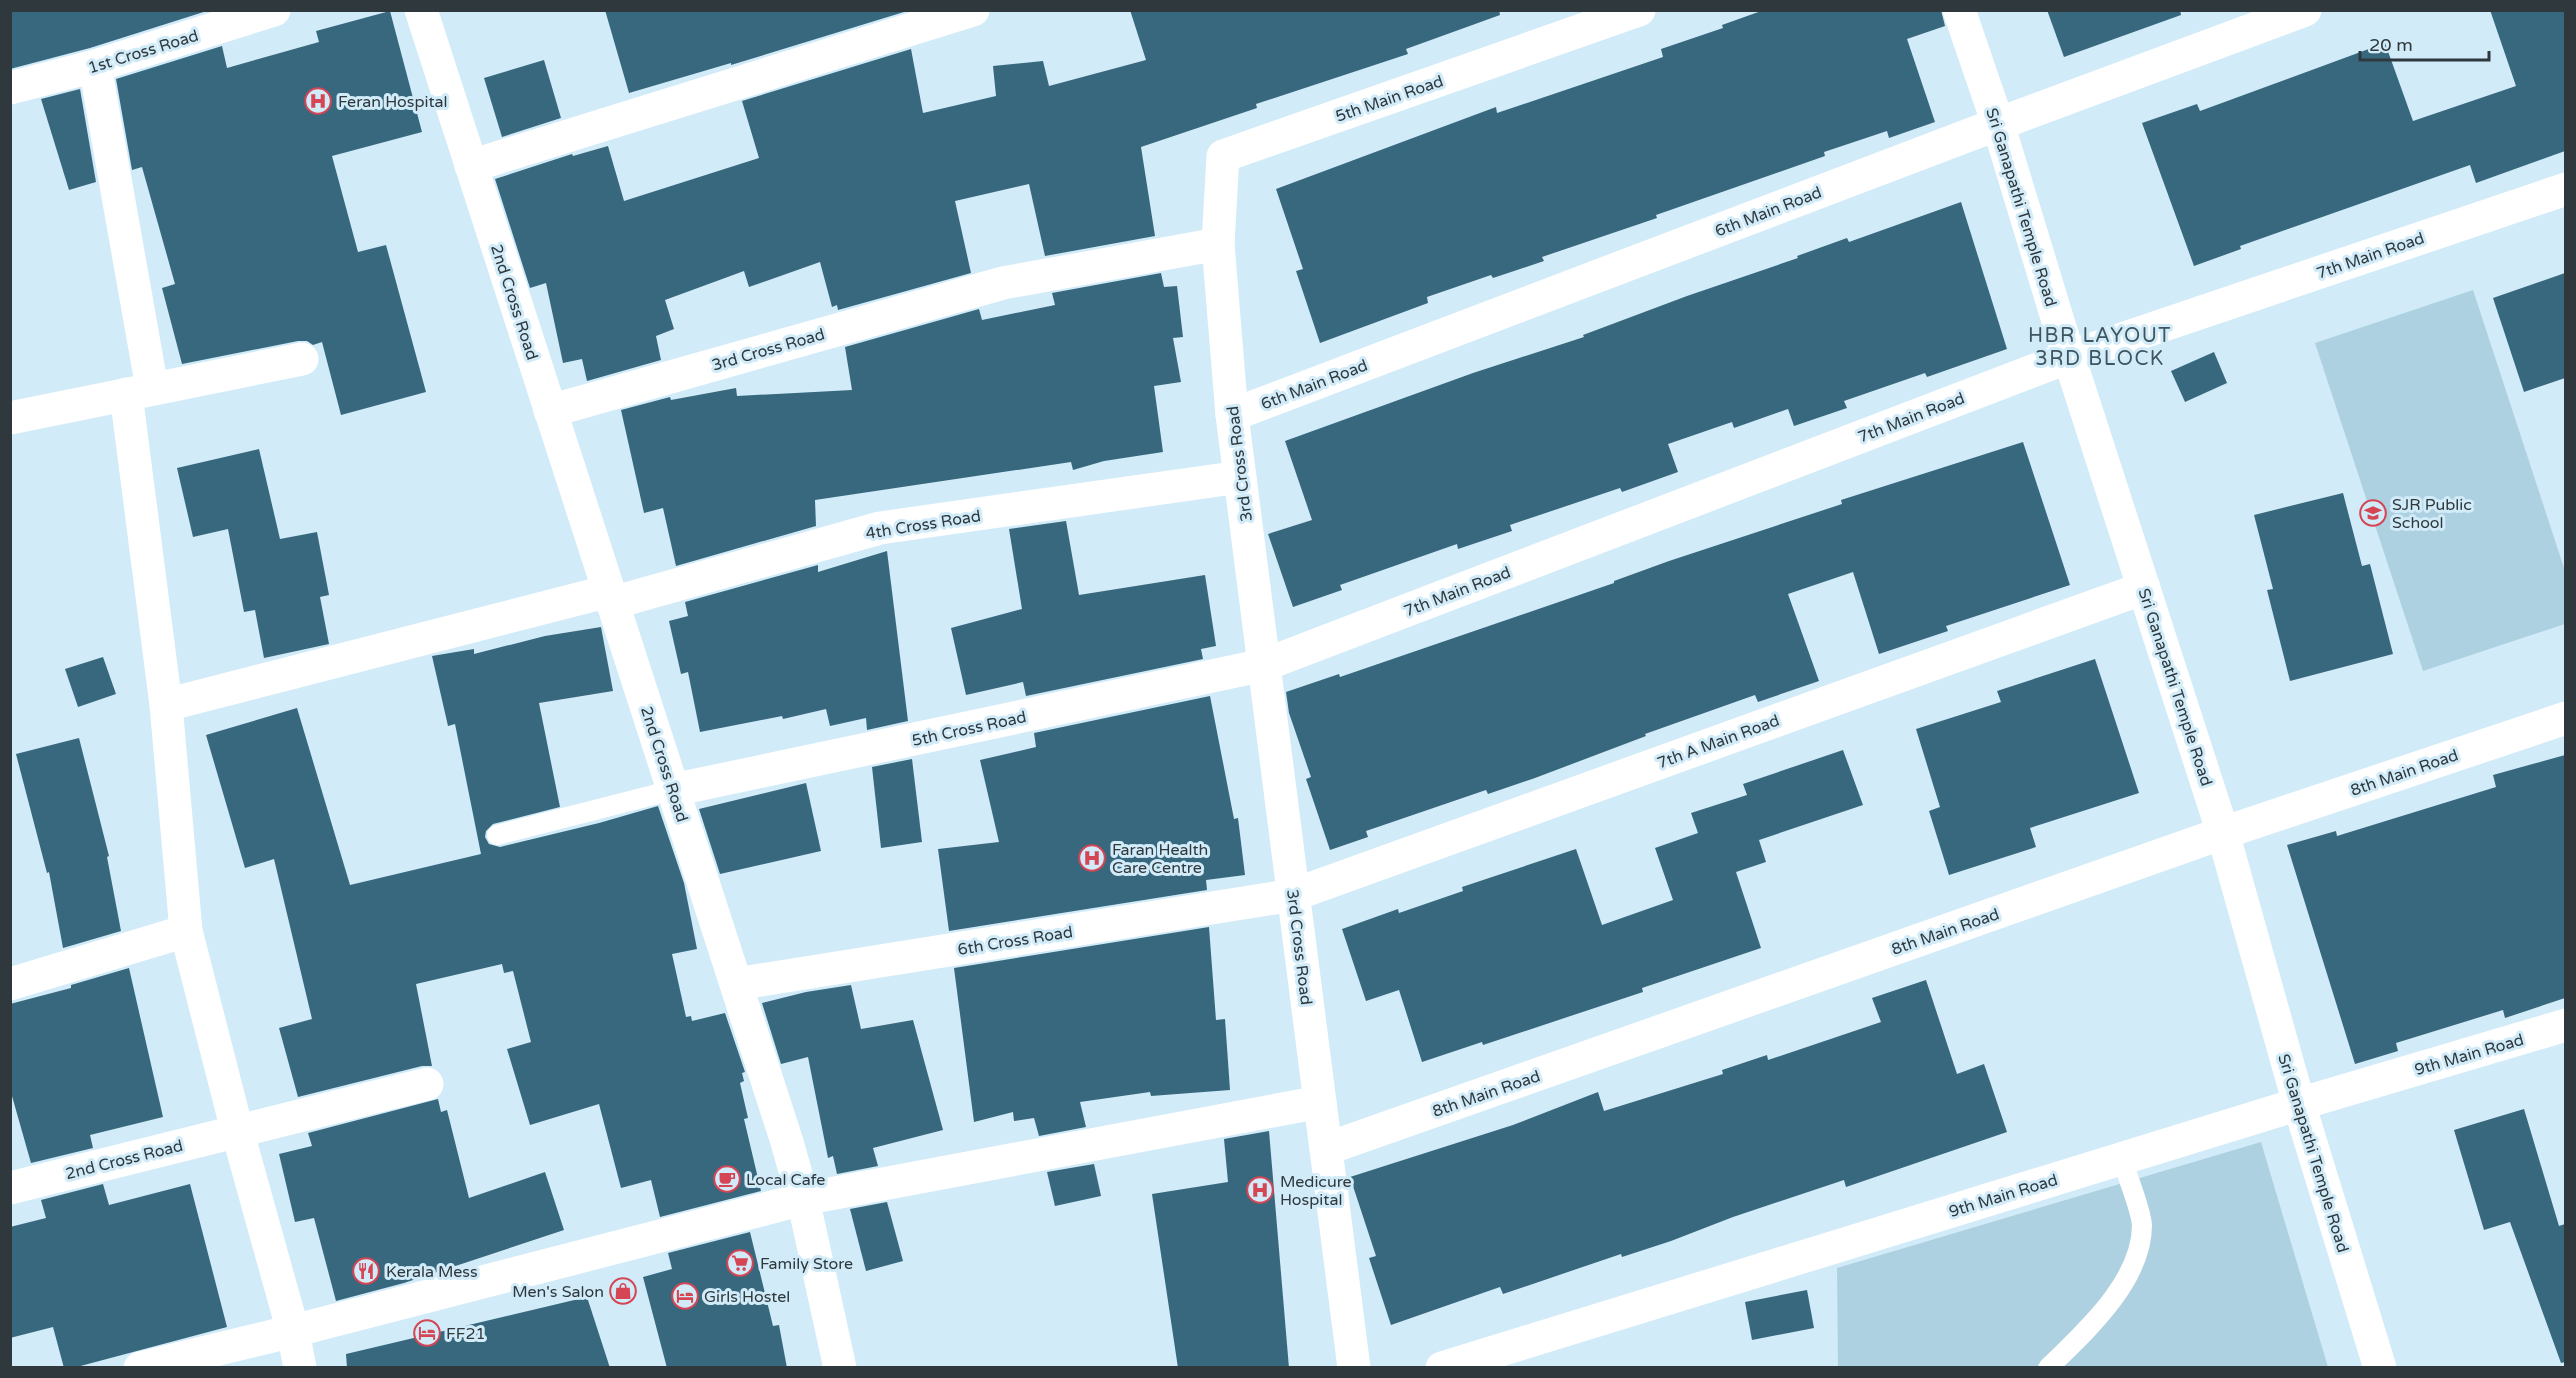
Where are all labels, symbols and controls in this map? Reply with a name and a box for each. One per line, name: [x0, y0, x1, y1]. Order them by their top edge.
scale bar: [2360, 24, 2489, 62]
street label: 1st Cross Road: [86, 26, 201, 78]
text: 20 m: [2369, 34, 2413, 56]
street label: 5th Main Road: [1333, 71, 1446, 127]
hospital icon: Feran Hospital: [303, 86, 333, 116]
place label: Feran Hospital: [338, 92, 448, 112]
street label: Sri Ganapathi Temple Road: [1981, 106, 2061, 309]
street label: 6th Main Road: [1712, 182, 1825, 241]
street label: 7th Main Road: [2314, 228, 2427, 284]
street label: 2nd Cross Road: [486, 242, 542, 363]
street label: 3rd Cross Road: [710, 324, 827, 376]
district label: HBR LAYOUT 3RD BLOCK: [2028, 324, 2172, 371]
street label: 6th Main Road: [1258, 355, 1371, 414]
street label: 7th Main Road: [1855, 388, 1968, 447]
street label: 3rd Cross Road: [1223, 405, 1257, 523]
place label: SJR Public School: [2392, 495, 2472, 533]
school or university icon: SJR Public School: [2358, 498, 2388, 528]
street label: 4th Cross Road: [864, 506, 982, 544]
street label: 7th Main Road: [1401, 562, 1514, 621]
street label: Sri Ganapathi Temple Road: [2134, 586, 2216, 789]
street label: 2nd Cross Road: [636, 704, 692, 825]
street label: 5th Cross Road: [910, 707, 1028, 751]
street label: 7th A Main Road: [1654, 711, 1782, 773]
street label: 8th Main Road: [2348, 745, 2461, 801]
place label: Faran Health Care Centre: [1112, 840, 1208, 878]
hospital icon: Faran Health Care Centre: [1077, 843, 1107, 873]
street label: 3rd Cross Road: [1282, 888, 1316, 1006]
street label: 8th Main Road: [1889, 904, 2002, 960]
street label: 6th Cross Road: [956, 922, 1074, 960]
street label: 9th Main Road: [2412, 1030, 2526, 1080]
street label: Sri Ganapathi Temple Road: [2273, 1052, 2353, 1255]
street label: 8th Main Road: [1430, 1066, 1543, 1122]
street label: 2nd Cross Road: [63, 1136, 185, 1184]
cafe icon: Local Cafe: [712, 1164, 742, 1194]
place label: Local Cafe: [746, 1170, 825, 1190]
street label: 9th Main Road: [1947, 1170, 2060, 1222]
place label: Medicure Hospital: [1280, 1172, 1352, 1210]
hospital icon: Medicure Hospital: [1245, 1175, 1275, 1205]
supermarket icon: Family Store: [725, 1248, 755, 1278]
place label: Family Store: [760, 1254, 853, 1274]
restaurant icon: Kerala Mess: [351, 1256, 381, 1286]
place label: Kerala Mess: [386, 1262, 478, 1282]
shop icon: Men's Salon: [608, 1276, 638, 1306]
hotel icon: Girls Hostel: [670, 1281, 700, 1311]
place label: Men's Salon: [512, 1282, 604, 1302]
place label: Girls Hostel: [704, 1287, 790, 1307]
hotel icon: FF21: [412, 1318, 442, 1348]
place label: FF21: [446, 1324, 486, 1344]

